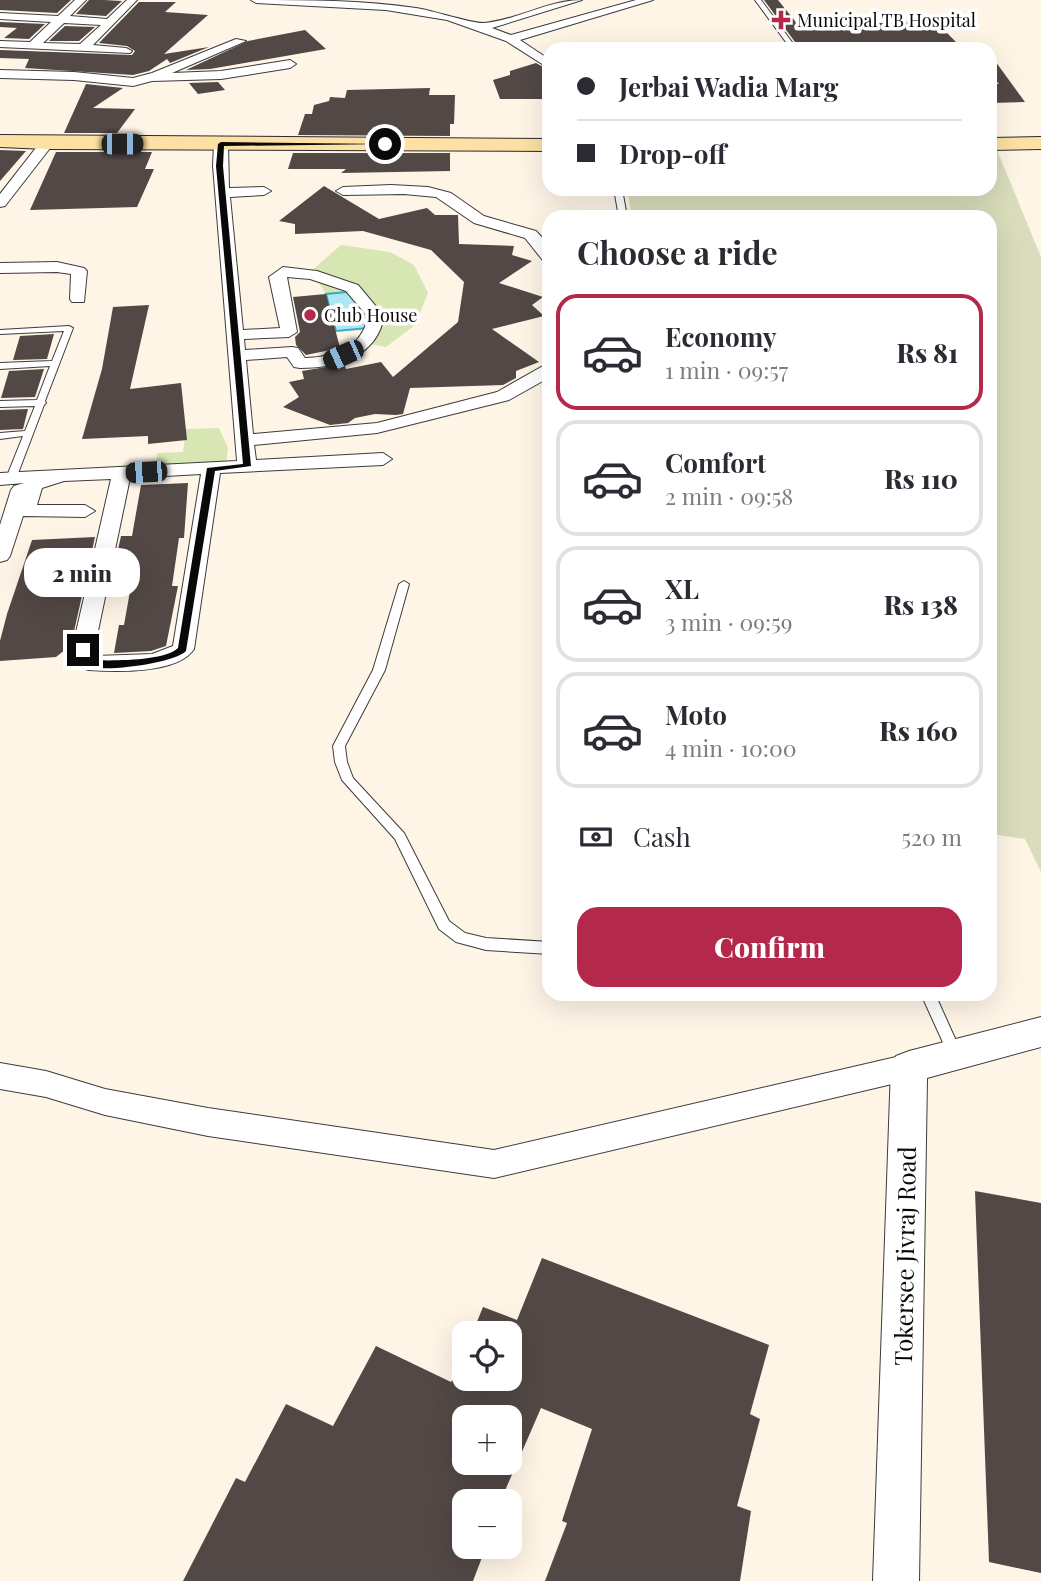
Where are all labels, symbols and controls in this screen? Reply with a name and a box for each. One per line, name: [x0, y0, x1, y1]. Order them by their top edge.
place label: Municipal TB Hospital: [797, 8, 976, 32]
marker: Municipal TB Hospital: [771, 10, 791, 30]
text: Jerbai Wadia Marg: [619, 69, 838, 104]
route start: [369, 128, 401, 160]
car: [102, 134, 144, 155]
text: Drop-off: [619, 136, 726, 171]
text: Choose a ride: [577, 230, 778, 273]
place label: Club House: [324, 303, 417, 327]
marker: Club House: [302, 307, 318, 323]
text: Economy: [665, 319, 776, 354]
icon: car: [581, 321, 644, 384]
text: Rs 81: [897, 335, 958, 370]
car: [320, 337, 367, 373]
text: 1 min · 09:57: [665, 354, 788, 385]
text: Comfort: [665, 445, 766, 480]
icon: car: [581, 447, 644, 510]
car: [125, 460, 168, 484]
text: Rs 110: [884, 461, 958, 496]
text: 2 min · 09:58: [665, 480, 793, 511]
callout: 2 min: [25, 548, 141, 598]
text: 2 min: [52, 557, 112, 588]
text: XL: [665, 571, 699, 606]
icon: car: [581, 573, 644, 636]
text: Rs 138: [884, 587, 958, 622]
text: 3 min · 09:59: [665, 606, 792, 637]
route end: [67, 634, 99, 666]
text: Moto: [665, 697, 727, 732]
icon: car: [581, 699, 644, 762]
text: Rs 160: [879, 713, 958, 748]
text: 4 min · 10:00: [665, 732, 797, 763]
icon: cash: [577, 818, 615, 856]
text: Cash: [633, 819, 691, 854]
text: 520 m: [901, 821, 962, 852]
button: Confirm: [577, 907, 962, 987]
street label: Tokersee Jivraj Road: [886, 1146, 922, 1366]
map controls: [452, 1321, 522, 1559]
button: locate: [452, 1321, 522, 1391]
button: +: [452, 1405, 522, 1475]
button: −: [452, 1489, 522, 1559]

